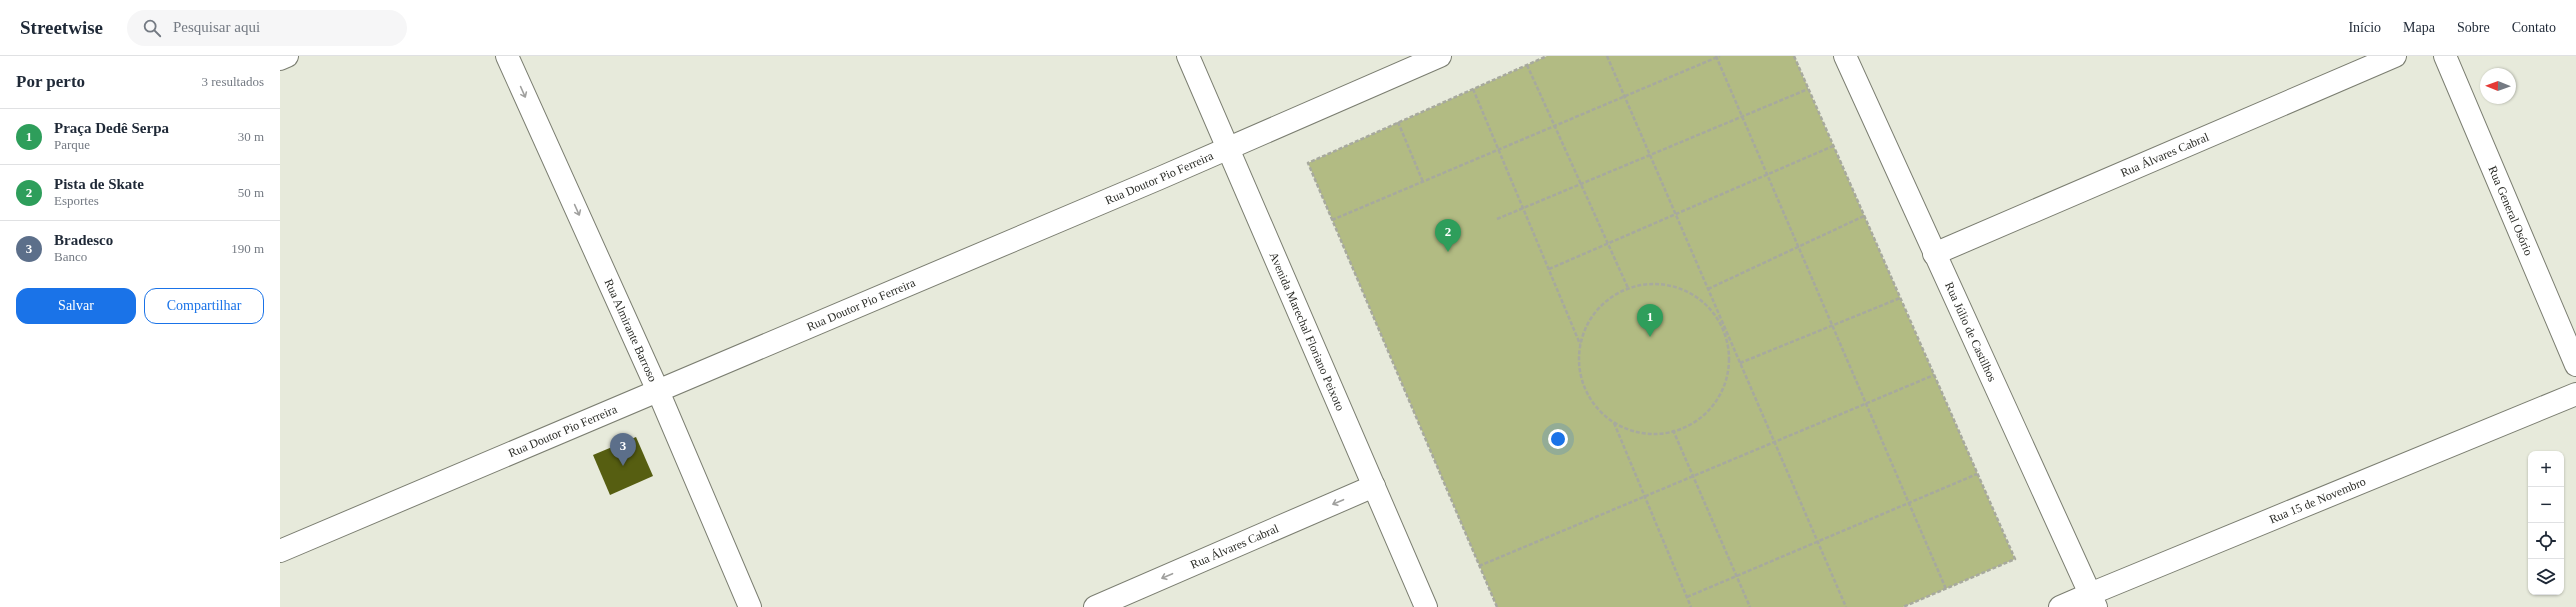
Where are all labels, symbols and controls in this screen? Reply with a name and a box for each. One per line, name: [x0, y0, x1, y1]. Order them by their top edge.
search box: [127, 10, 407, 46]
text: Streetwise: [20, 17, 103, 38]
icon: search: [141, 17, 163, 39]
text: Pesquisar aqui: [173, 19, 260, 35]
text: Início: [2348, 20, 2381, 35]
text: Mapa: [2403, 20, 2435, 35]
text: Sobre: [2457, 20, 2490, 35]
text: Contato: [2512, 20, 2556, 35]
north arrow: [2480, 68, 2516, 104]
text: Por perto: [16, 72, 85, 91]
text: 3 resultados: [202, 74, 264, 89]
one-way arrow: [520, 85, 527, 97]
text: Praça Dedê Serpa: [54, 120, 169, 136]
text: 1: [26, 129, 32, 144]
text: 30 m: [238, 129, 264, 144]
street label: Rua Álvares Cabral: [2118, 130, 2212, 180]
text: Parque: [54, 137, 90, 152]
street label: Rua Doutor Pio Ferreira: [1103, 148, 1216, 207]
street label: Rua General Osório: [2485, 164, 2536, 258]
text: Pista de Skate: [54, 176, 144, 192]
text: 2: [26, 185, 32, 200]
text: 50 m: [238, 185, 264, 200]
text: Esportes: [54, 193, 99, 208]
one-way arrow: [573, 204, 581, 216]
pin: 2: [1435, 219, 1461, 252]
text: Bradesco: [54, 232, 113, 248]
text: 3: [26, 241, 32, 256]
text: 190 m: [231, 241, 264, 256]
text: Banco: [54, 249, 87, 264]
street label: Avenida Marechal Floriano Peixoto: [1267, 250, 1347, 413]
street label: Rua Doutor Pio Ferreira: [805, 275, 918, 334]
street label: Rua Almirante Barroso: [601, 277, 660, 384]
street label: Rua Júlio de Castilhos: [1942, 280, 1999, 384]
button: Salvar: [16, 288, 136, 324]
button: Compartilhar: [144, 288, 264, 324]
pin: 1: [1637, 304, 1663, 337]
street label: Rua Doutor Pio Ferreira: [506, 402, 620, 460]
your location: [1548, 429, 1568, 449]
pin: 3: [610, 433, 636, 466]
map controls: [2528, 451, 2564, 595]
button: +: [2528, 451, 2564, 487]
street label: Rua 15 de Novembro: [2267, 474, 2368, 526]
button: −: [2528, 487, 2564, 523]
one-way arrow: [1332, 499, 1344, 506]
street label: Rua Álvares Cabral: [1188, 521, 1281, 572]
button: locate: [2528, 523, 2564, 559]
button: layers: [2528, 559, 2564, 595]
one-way arrow: [1162, 573, 1174, 580]

